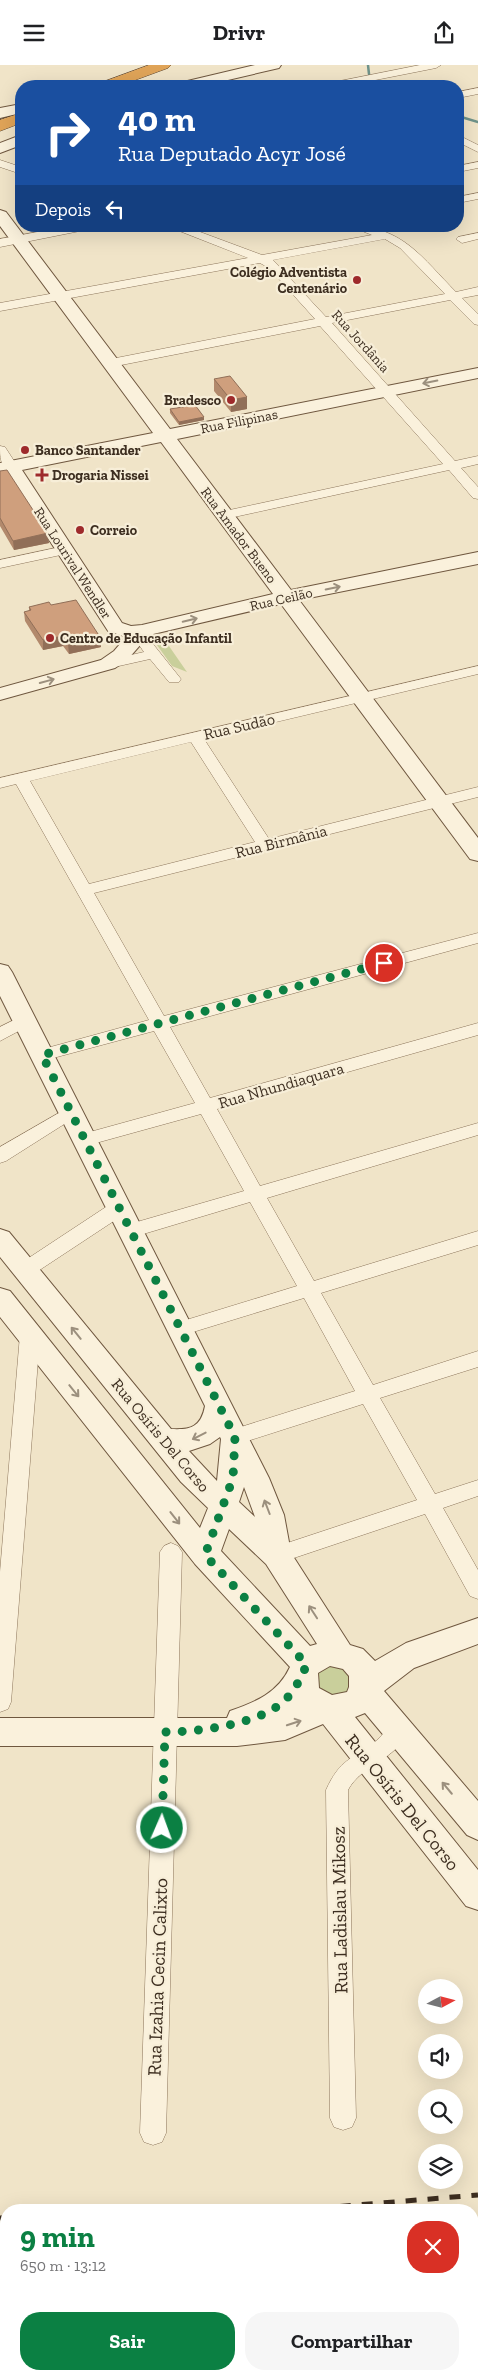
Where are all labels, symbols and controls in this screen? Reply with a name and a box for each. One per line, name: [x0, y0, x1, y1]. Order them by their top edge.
icon: menu: [20, 19, 48, 47]
text: Drivr: [213, 19, 265, 46]
icon: share: [430, 19, 458, 47]
text: 40 m: [118, 98, 195, 140]
icon: right: [35, 100, 100, 165]
text: Rua Deputado Acyr José: [118, 140, 346, 167]
icon: left: [101, 195, 129, 223]
text: Depois: [35, 198, 91, 221]
place label: Colégio Adventista Centenário: [230, 264, 348, 297]
marker: Colégio Adventista Centenário: [351, 274, 363, 286]
street label: Rua Jordânia: [328, 307, 393, 376]
one-way arrow: [423, 378, 439, 387]
place label: Bradesco: [164, 392, 222, 409]
marker: Bradesco: [225, 394, 237, 406]
street label: Rua Filipinas: [199, 406, 279, 437]
place label: Banco Santander: [35, 442, 141, 459]
marker: Banco Santander: [19, 444, 31, 456]
place label: Drogaria Nissei: [52, 467, 149, 484]
marker: Drogaria Nissei: [36, 469, 48, 481]
street label: Rua Amador Bueno: [197, 484, 280, 587]
street label: Rua Lourival Wendler: [30, 504, 115, 622]
place label: Correio: [90, 522, 138, 539]
marker: Correio: [74, 524, 86, 536]
one-way arrow: [325, 582, 341, 592]
street label: Rua Ceilão: [248, 584, 314, 615]
one-way arrow: [181, 615, 197, 624]
place label: Centro de Educação Infantil: [60, 630, 232, 647]
marker: Centro de Educação Infantil: [44, 632, 56, 644]
one-way arrow: [39, 676, 55, 685]
street label: Rua Sudão: [202, 709, 277, 744]
street label: Rua Birmânia: [233, 821, 329, 862]
pin: [363, 942, 405, 984]
icon: arrive: [370, 949, 398, 977]
street label: Rua Nhundiaquara: [216, 1058, 346, 1113]
one-way arrow: [71, 1327, 82, 1340]
street label: Rua Osíris Del Corso: [108, 1375, 214, 1496]
one-way arrow: [69, 1384, 80, 1397]
one-way arrow: [192, 1431, 207, 1441]
one-way arrow: [262, 1500, 272, 1515]
one-way arrow: [170, 1511, 181, 1524]
one-way arrow: [308, 1606, 318, 1620]
one-way arrow: [286, 1717, 302, 1727]
street label: Rua Osíris Del Corso: [340, 1729, 465, 1875]
one-way arrow: [441, 1782, 452, 1795]
position arrow: [135, 1801, 187, 1853]
street label: Rua Ladislau Mikosz: [327, 1826, 352, 1994]
street label: Rua Izahia Cecin Calixto: [143, 1877, 172, 2076]
north arrow: [418, 1979, 462, 2024]
map controls: [418, 1979, 463, 2189]
button: sound: [418, 2034, 463, 2079]
button: search: [418, 2089, 463, 2134]
button: layers: [418, 2144, 463, 2189]
text: 9 min: [20, 2219, 95, 2255]
button: close: [407, 2221, 459, 2273]
text: 650 m · 13:12: [20, 2256, 106, 2275]
button: Sair: [20, 2312, 235, 2370]
button: Compartilhar: [245, 2312, 459, 2370]

